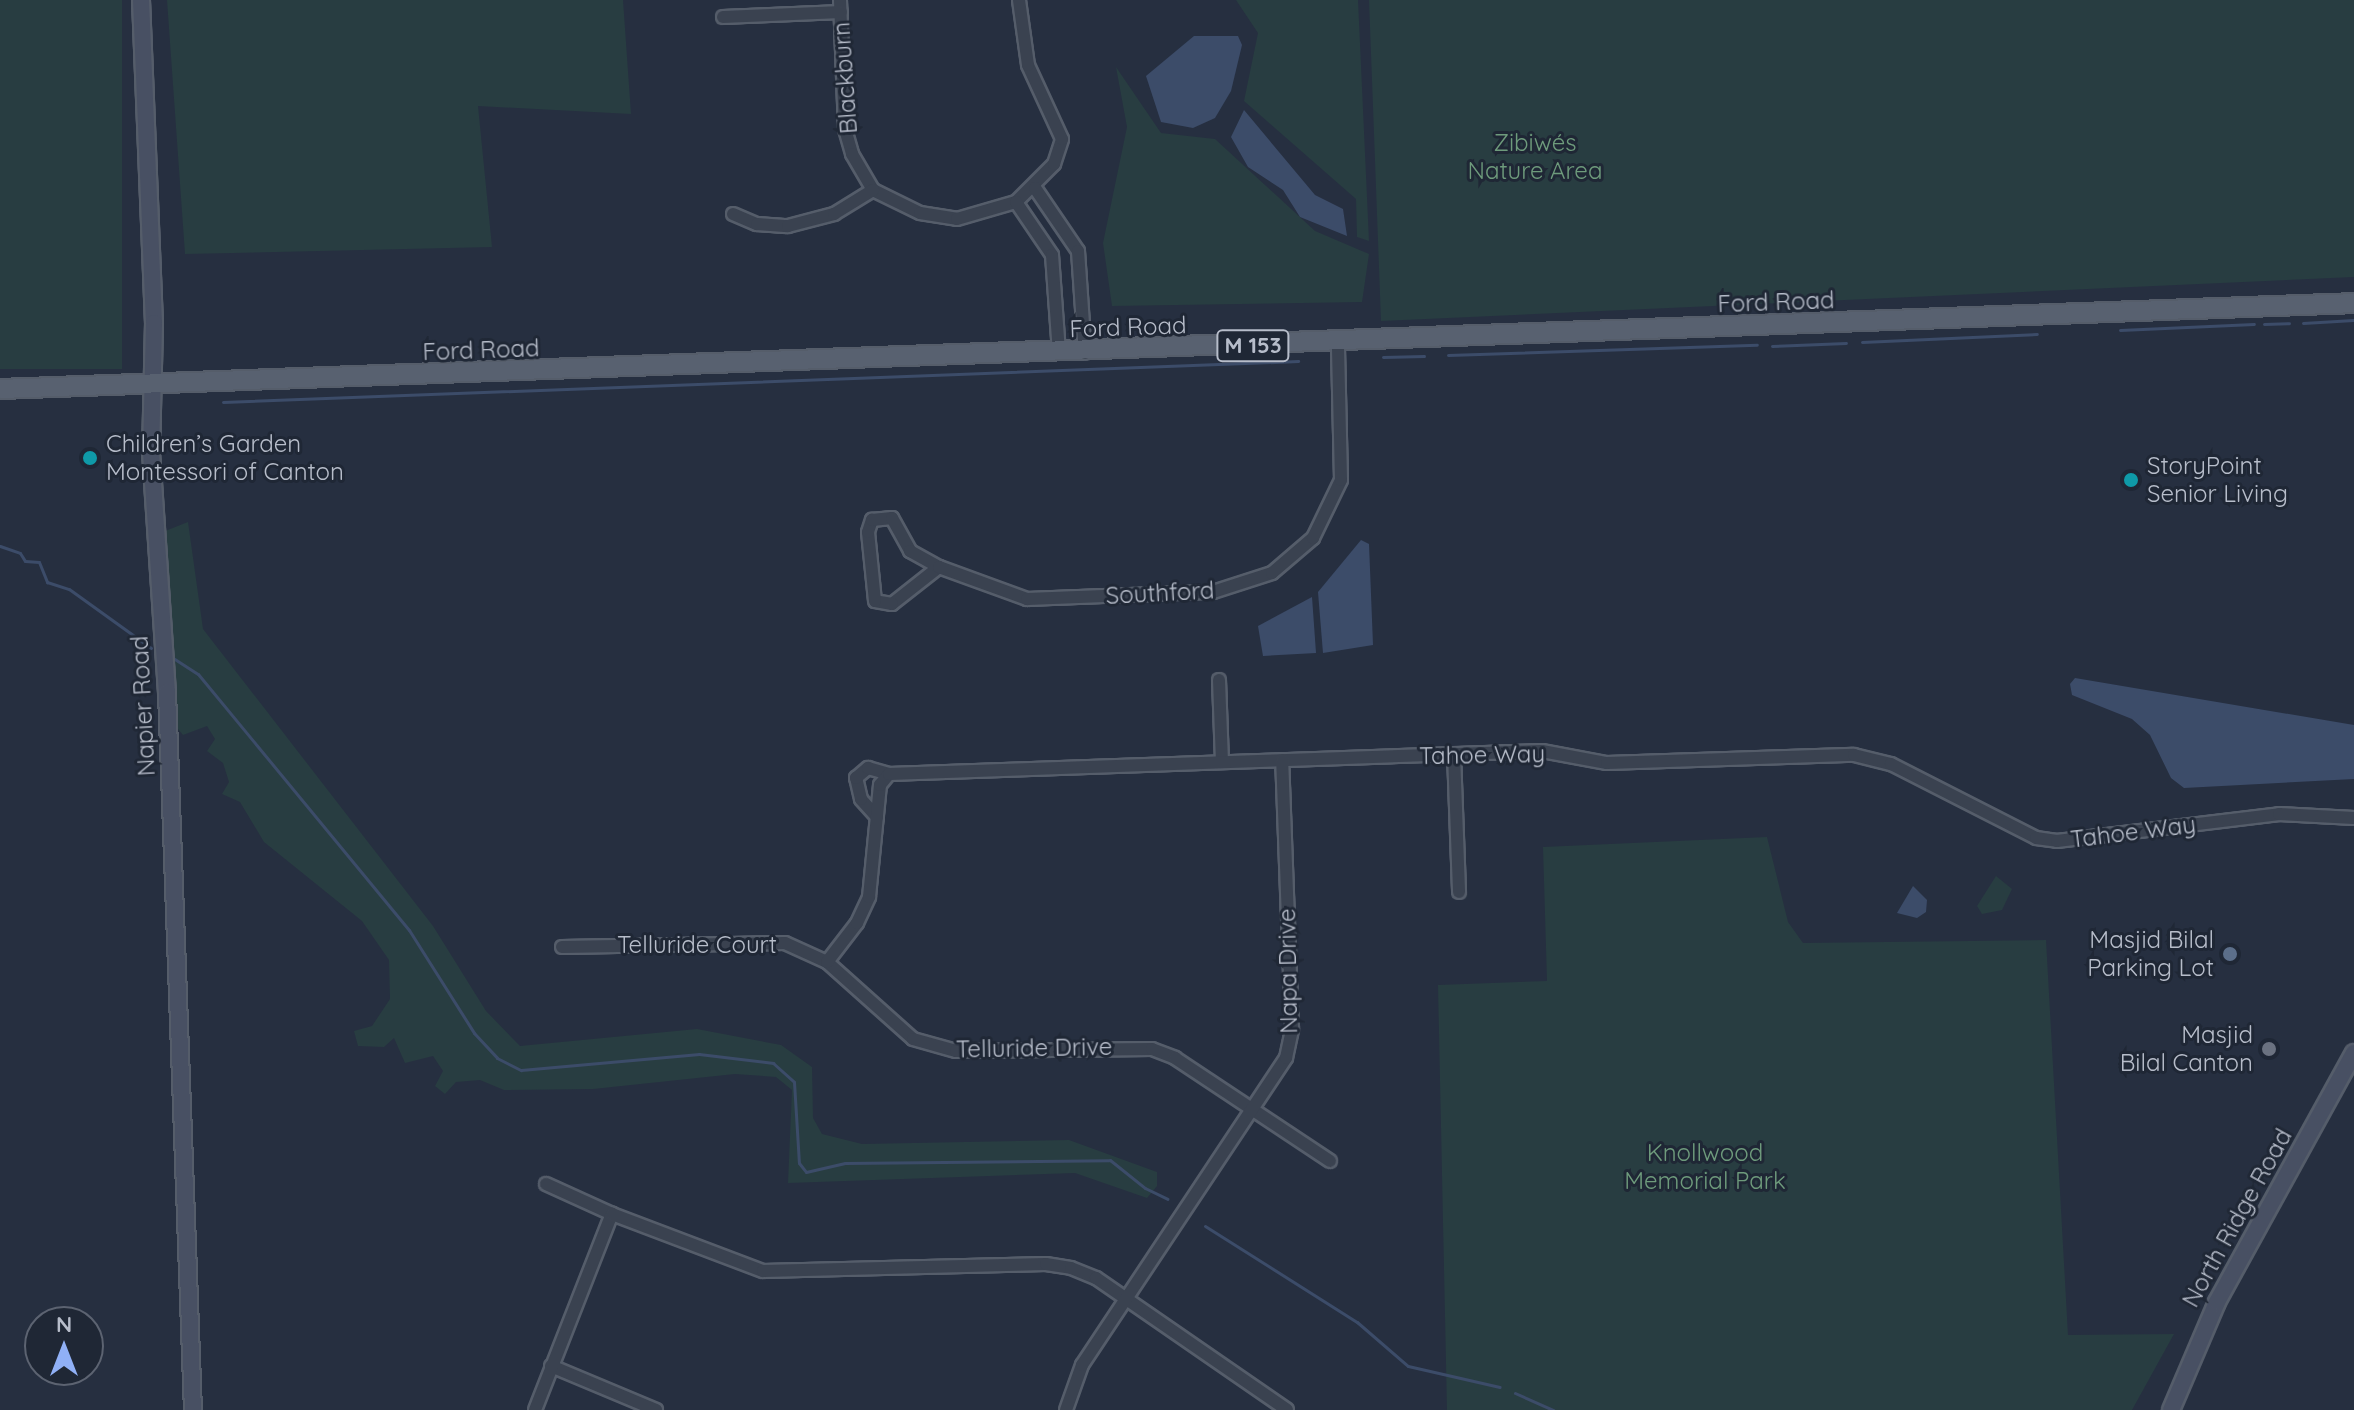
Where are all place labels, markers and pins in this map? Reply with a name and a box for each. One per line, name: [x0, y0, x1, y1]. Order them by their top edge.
place label: Children’s Garden Montessori of Canton: [106, 430, 344, 486]
marker: Children’s Garden Montessori of Canton: [81, 449, 99, 467]
place label: StoryPoint Senior Living: [2147, 452, 2288, 508]
marker: StoryPoint Senior Living: [2122, 471, 2140, 489]
place label: Masjid Bilal Parking Lot: [2087, 926, 2214, 982]
marker: Masjid Bilal Parking Lot: [2221, 945, 2239, 963]
place label: Masjid Bilal Canton: [2120, 1021, 2253, 1077]
marker: Masjid Bilal Canton: [2260, 1040, 2278, 1058]

